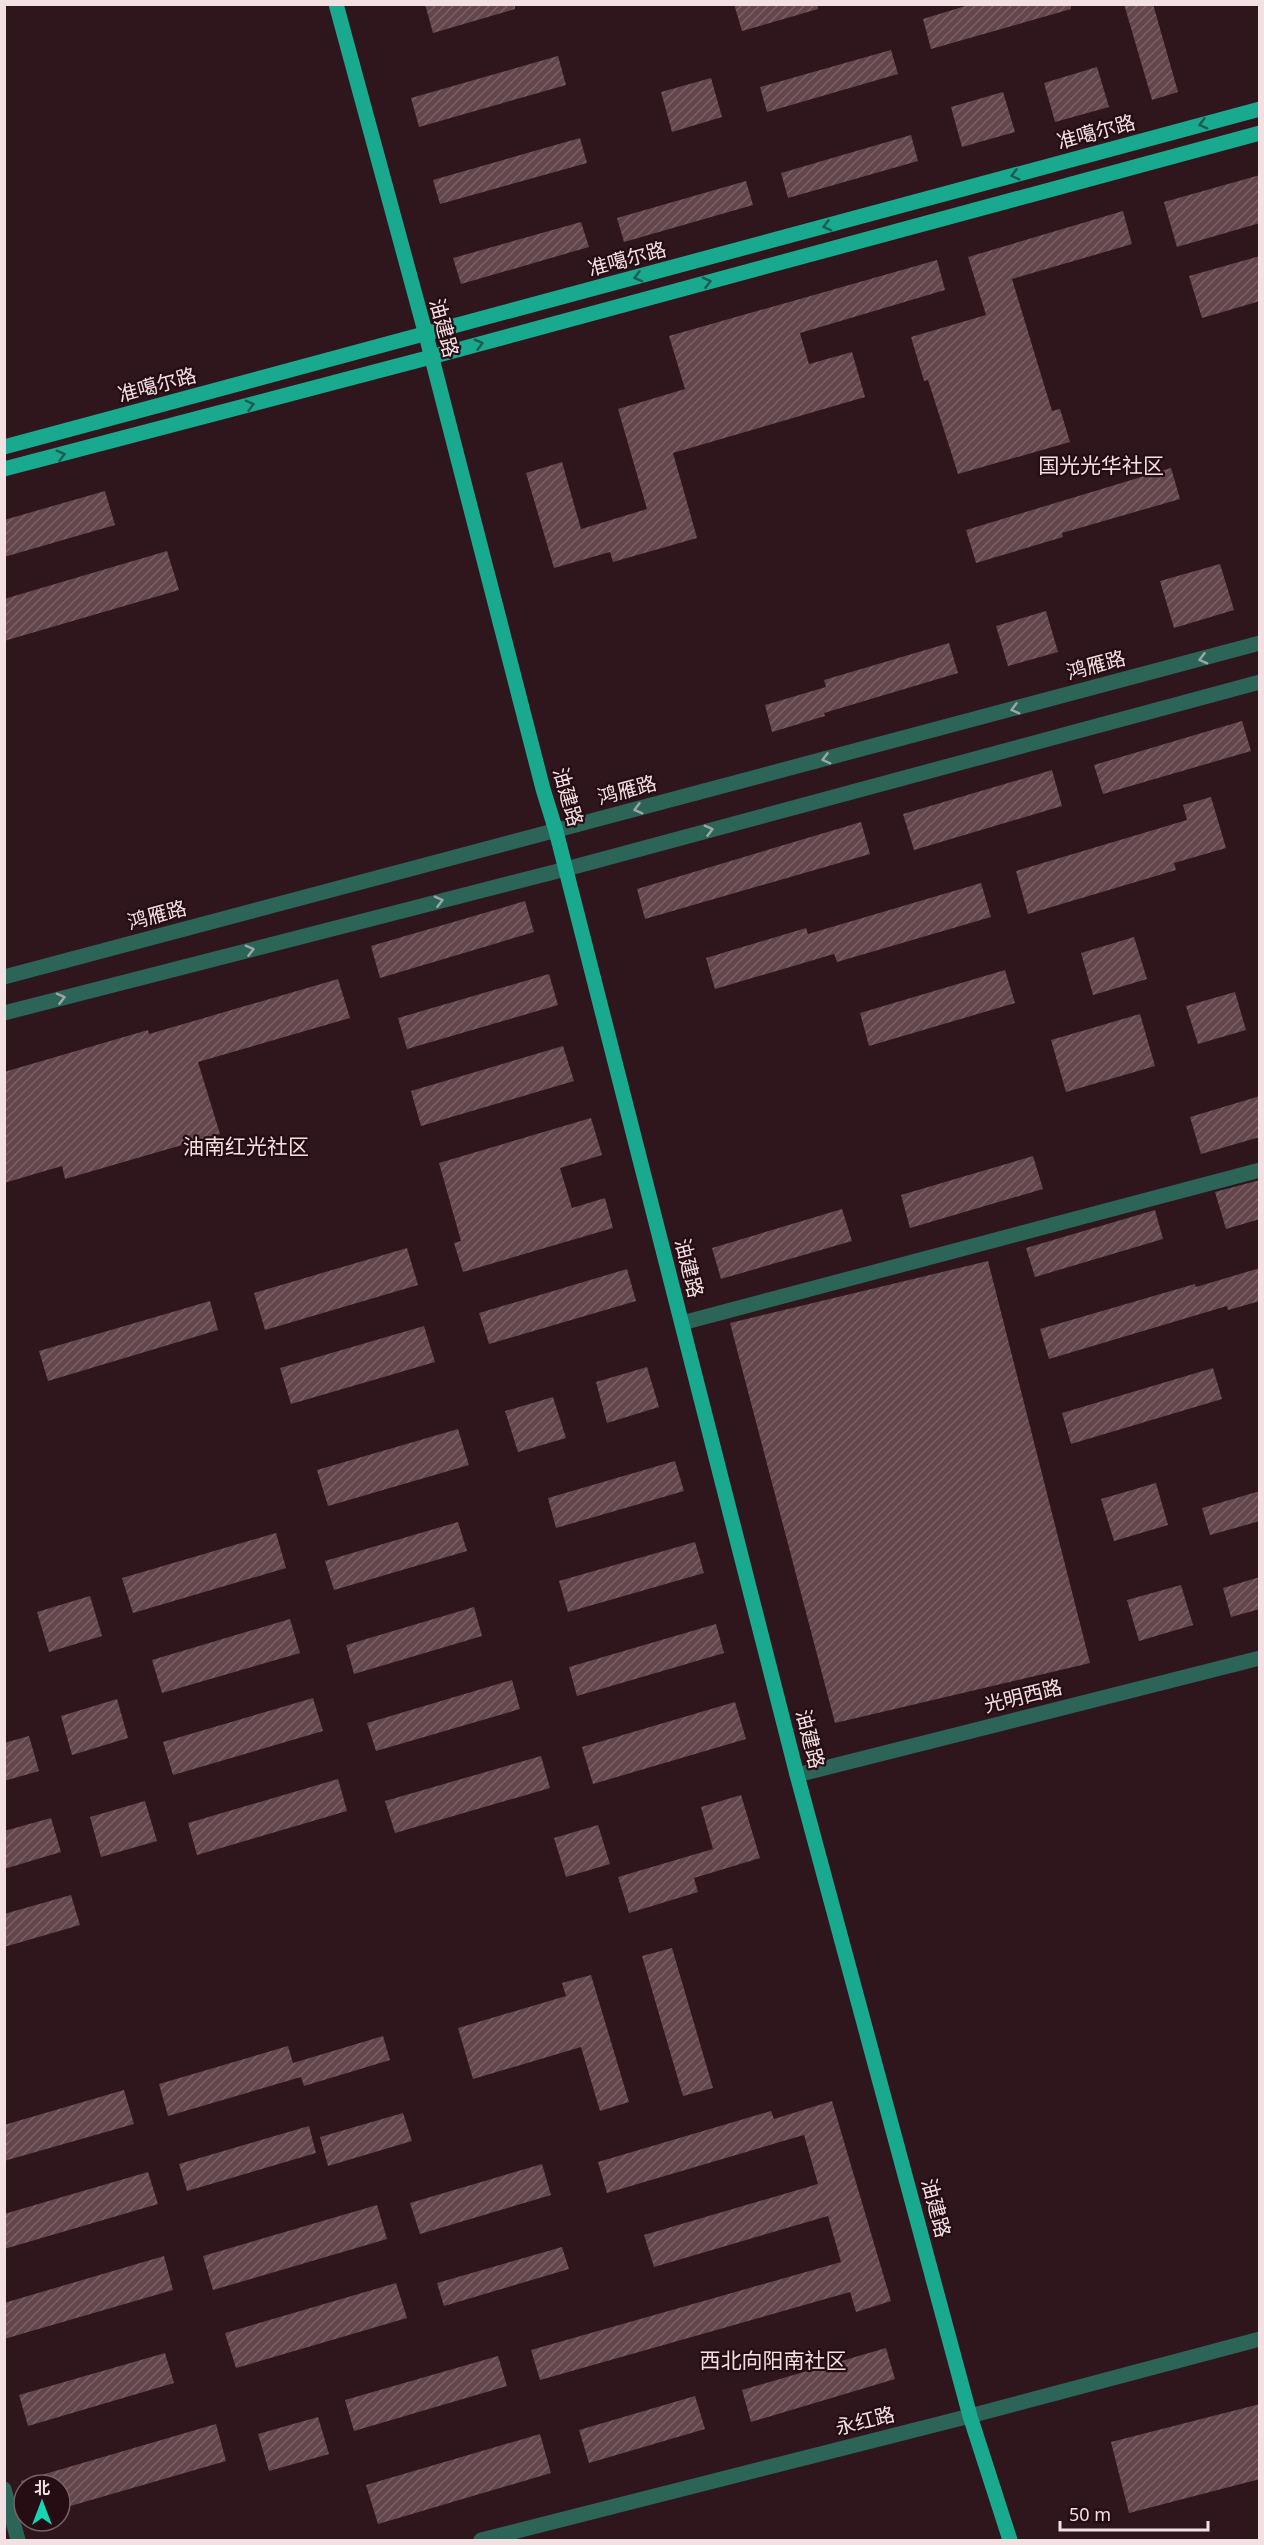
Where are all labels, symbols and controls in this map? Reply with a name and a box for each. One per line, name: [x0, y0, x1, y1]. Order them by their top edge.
street label: 准噶尔路: [1054, 108, 1138, 155]
one-way arrow: [1198, 117, 1208, 130]
one-way arrow: [1010, 168, 1020, 181]
one-way arrow: [822, 219, 832, 232]
street label: 准噶尔路: [585, 235, 669, 282]
one-way arrow: [633, 270, 643, 283]
one-way arrow: [702, 277, 712, 289]
street label: 油建路: [424, 295, 465, 360]
one-way arrow: [473, 339, 484, 351]
street label: 准噶尔路: [115, 361, 199, 408]
one-way arrow: [244, 400, 254, 412]
one-way arrow: [56, 449, 66, 462]
district label: 国光光华社区: [1038, 451, 1164, 479]
street label: 鸿雁路: [1063, 644, 1128, 685]
one-way arrow: [1198, 651, 1208, 664]
one-way arrow: [1010, 701, 1020, 714]
one-way arrow: [821, 751, 831, 764]
street label: 油建路: [547, 764, 590, 829]
street label: 鸿雁路: [594, 769, 659, 810]
one-way arrow: [633, 802, 643, 814]
one-way arrow: [703, 825, 713, 837]
street label: 鸿雁路: [124, 894, 189, 935]
one-way arrow: [434, 896, 444, 909]
one-way arrow: [244, 945, 255, 957]
one-way arrow: [56, 993, 66, 1006]
district label: 油南红光社区: [183, 1132, 309, 1160]
street label: 油建路: [669, 1236, 710, 1300]
street label: 光明西路: [981, 1673, 1065, 1718]
street label: 油建路: [790, 1707, 831, 1771]
street label: 油建路: [916, 2175, 957, 2240]
district label: 西北向阳南社区: [700, 2346, 847, 2374]
street label: 永红路: [833, 2400, 897, 2441]
north arrow: [12, 2473, 72, 2533]
text: 北: [34, 2477, 50, 2499]
scale bar: [1060, 2494, 1208, 2532]
text: 50 m: [1069, 2502, 1111, 2526]

